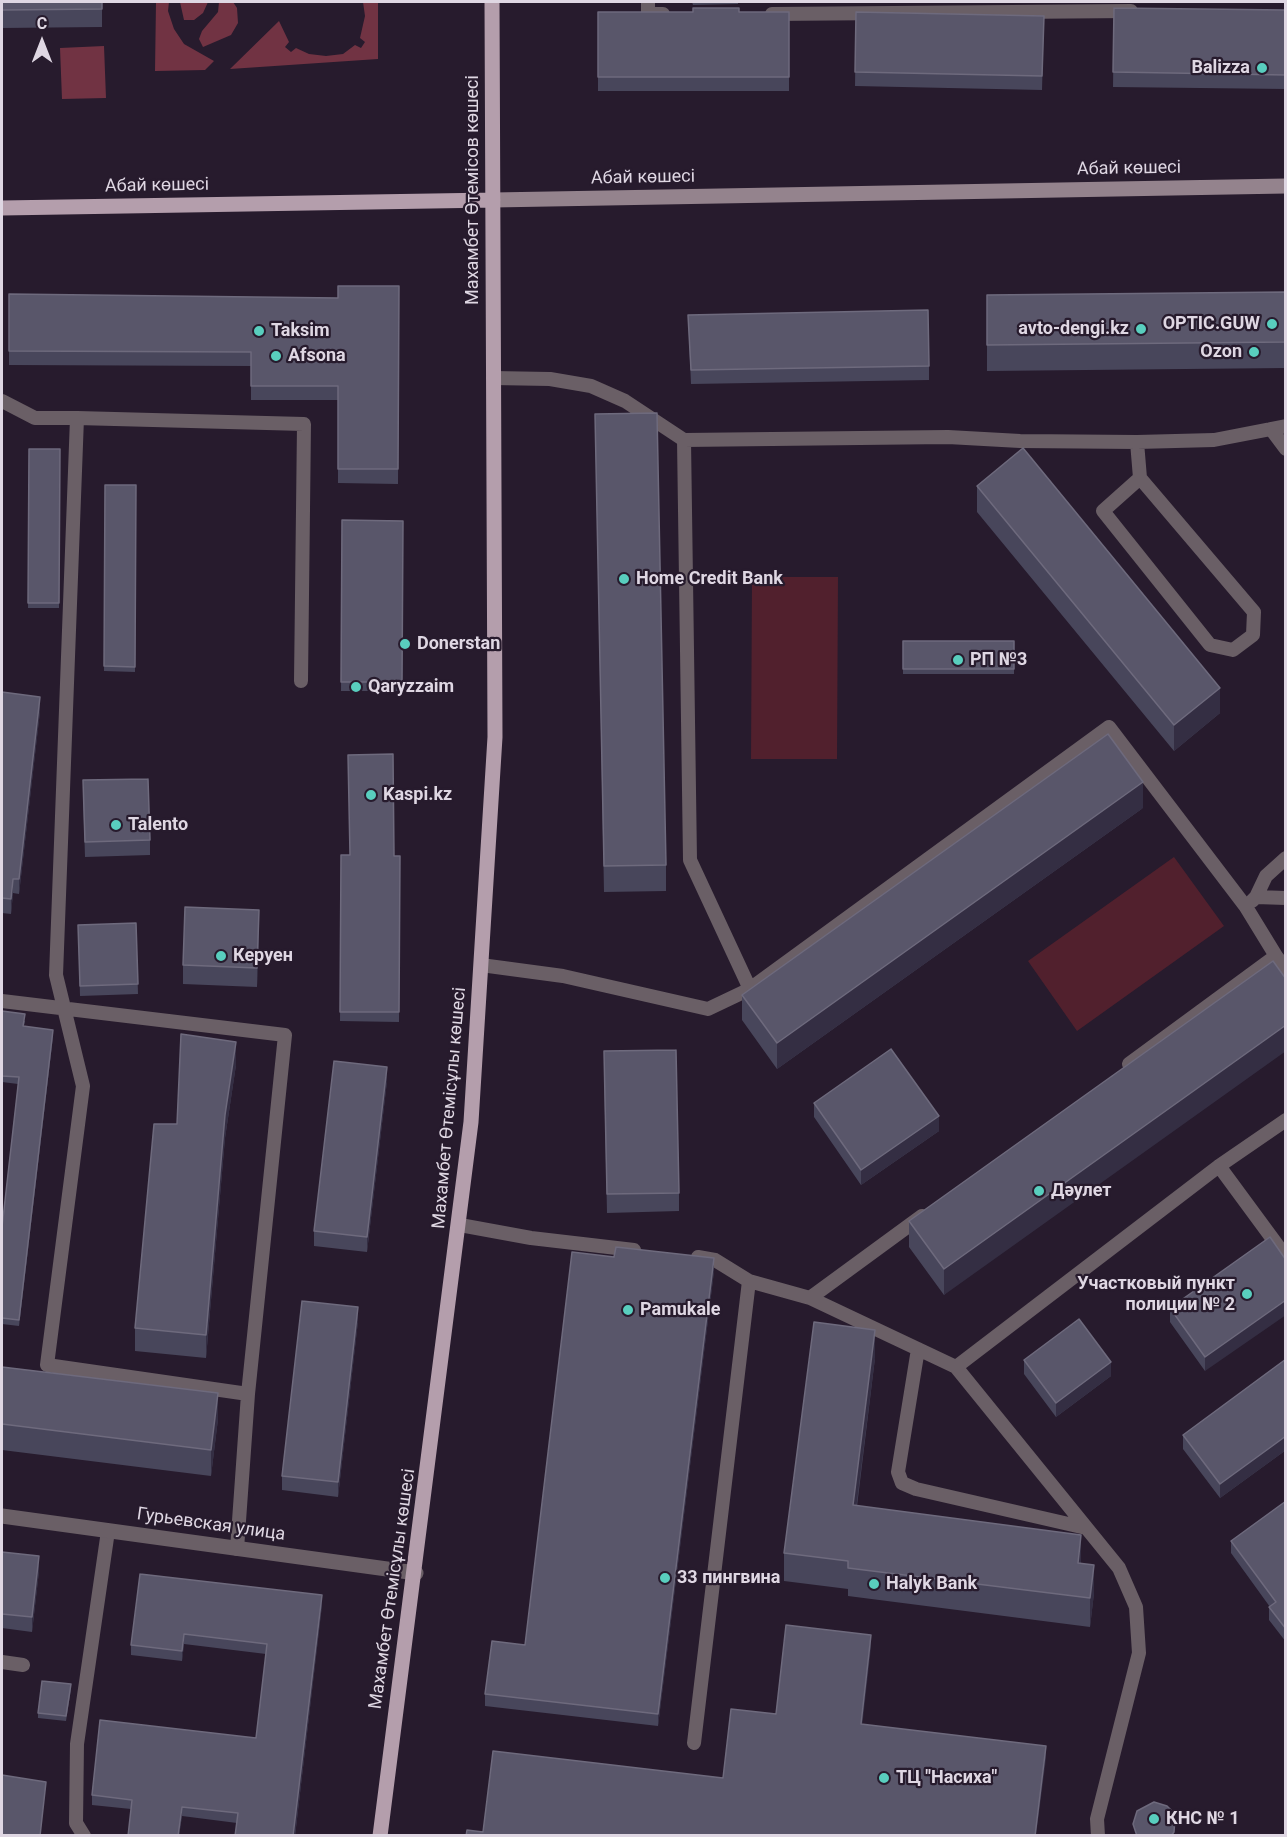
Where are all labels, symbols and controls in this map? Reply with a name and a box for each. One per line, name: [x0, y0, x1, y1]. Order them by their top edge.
north arrow: [12, 12, 72, 72]
text: С: [37, 14, 47, 33]
place label: Balizza: [1191, 57, 1250, 79]
marker: Balizza: [1255, 61, 1269, 75]
street label: Махамбет Өтемісов көшесі: [462, 75, 484, 305]
street label: Абай көшесі: [1077, 157, 1181, 181]
street label: Абай көшесі: [591, 166, 695, 190]
street label: Абай көшесі: [105, 174, 209, 198]
place label: OPTIC.GUW: [1163, 313, 1260, 335]
marker: OPTIC.GUW: [1265, 317, 1279, 331]
place label: avto-dengi.kz: [1018, 318, 1129, 340]
place label: Taksim: [271, 320, 330, 342]
marker: avto-dengi.kz: [1134, 322, 1148, 336]
marker: Taksim: [252, 324, 266, 338]
place label: Ozon: [1200, 341, 1242, 363]
place label: Afsona: [288, 345, 346, 367]
marker: Ozon: [1247, 345, 1261, 359]
marker: Afsona: [269, 349, 283, 363]
place label: Home Credit Bank: [636, 568, 783, 590]
marker: Home Credit Bank: [617, 572, 631, 586]
place label: Donerstan: [417, 633, 500, 655]
marker: Donerstan: [398, 637, 412, 651]
place label: РП №3: [970, 649, 1027, 671]
marker: РП №3: [951, 653, 965, 667]
place label: Qaryzzaim: [368, 676, 454, 698]
marker: Qaryzzaim: [349, 680, 363, 694]
place label: Kaspi.kz: [383, 784, 452, 806]
marker: Kaspi.kz: [364, 788, 378, 802]
place label: Talento: [128, 814, 188, 836]
marker: Talento: [109, 818, 123, 832]
place label: Керуен: [233, 945, 293, 967]
marker: Керуен: [214, 949, 228, 963]
street label: Махамбет Өтемісұлы көшесі: [429, 986, 471, 1230]
place label: Дәулет: [1051, 1180, 1112, 1202]
marker: Дәулет: [1032, 1184, 1046, 1198]
place label: Участковый пункт полиции № 2: [1077, 1273, 1235, 1316]
marker: Участковый пункт полиции № 2: [1240, 1287, 1254, 1301]
place label: Pamukale: [640, 1299, 721, 1321]
marker: Pamukale: [621, 1303, 635, 1317]
street label: Махамбет Өтемісұлы көшесі: [365, 1467, 421, 1711]
street label: Гурьевская улица: [135, 1504, 287, 1546]
place label: 33 пингвина: [677, 1567, 780, 1589]
marker: 33 пингвина: [658, 1571, 672, 1585]
place label: Halyk Bank: [886, 1573, 977, 1595]
marker: Halyk Bank: [867, 1577, 881, 1591]
place label: ТЦ "Насиха": [896, 1767, 997, 1789]
marker: ТЦ "Насиха": [877, 1771, 891, 1785]
place label: КНС № 1: [1166, 1808, 1240, 1830]
marker: КНС № 1: [1147, 1812, 1161, 1826]

